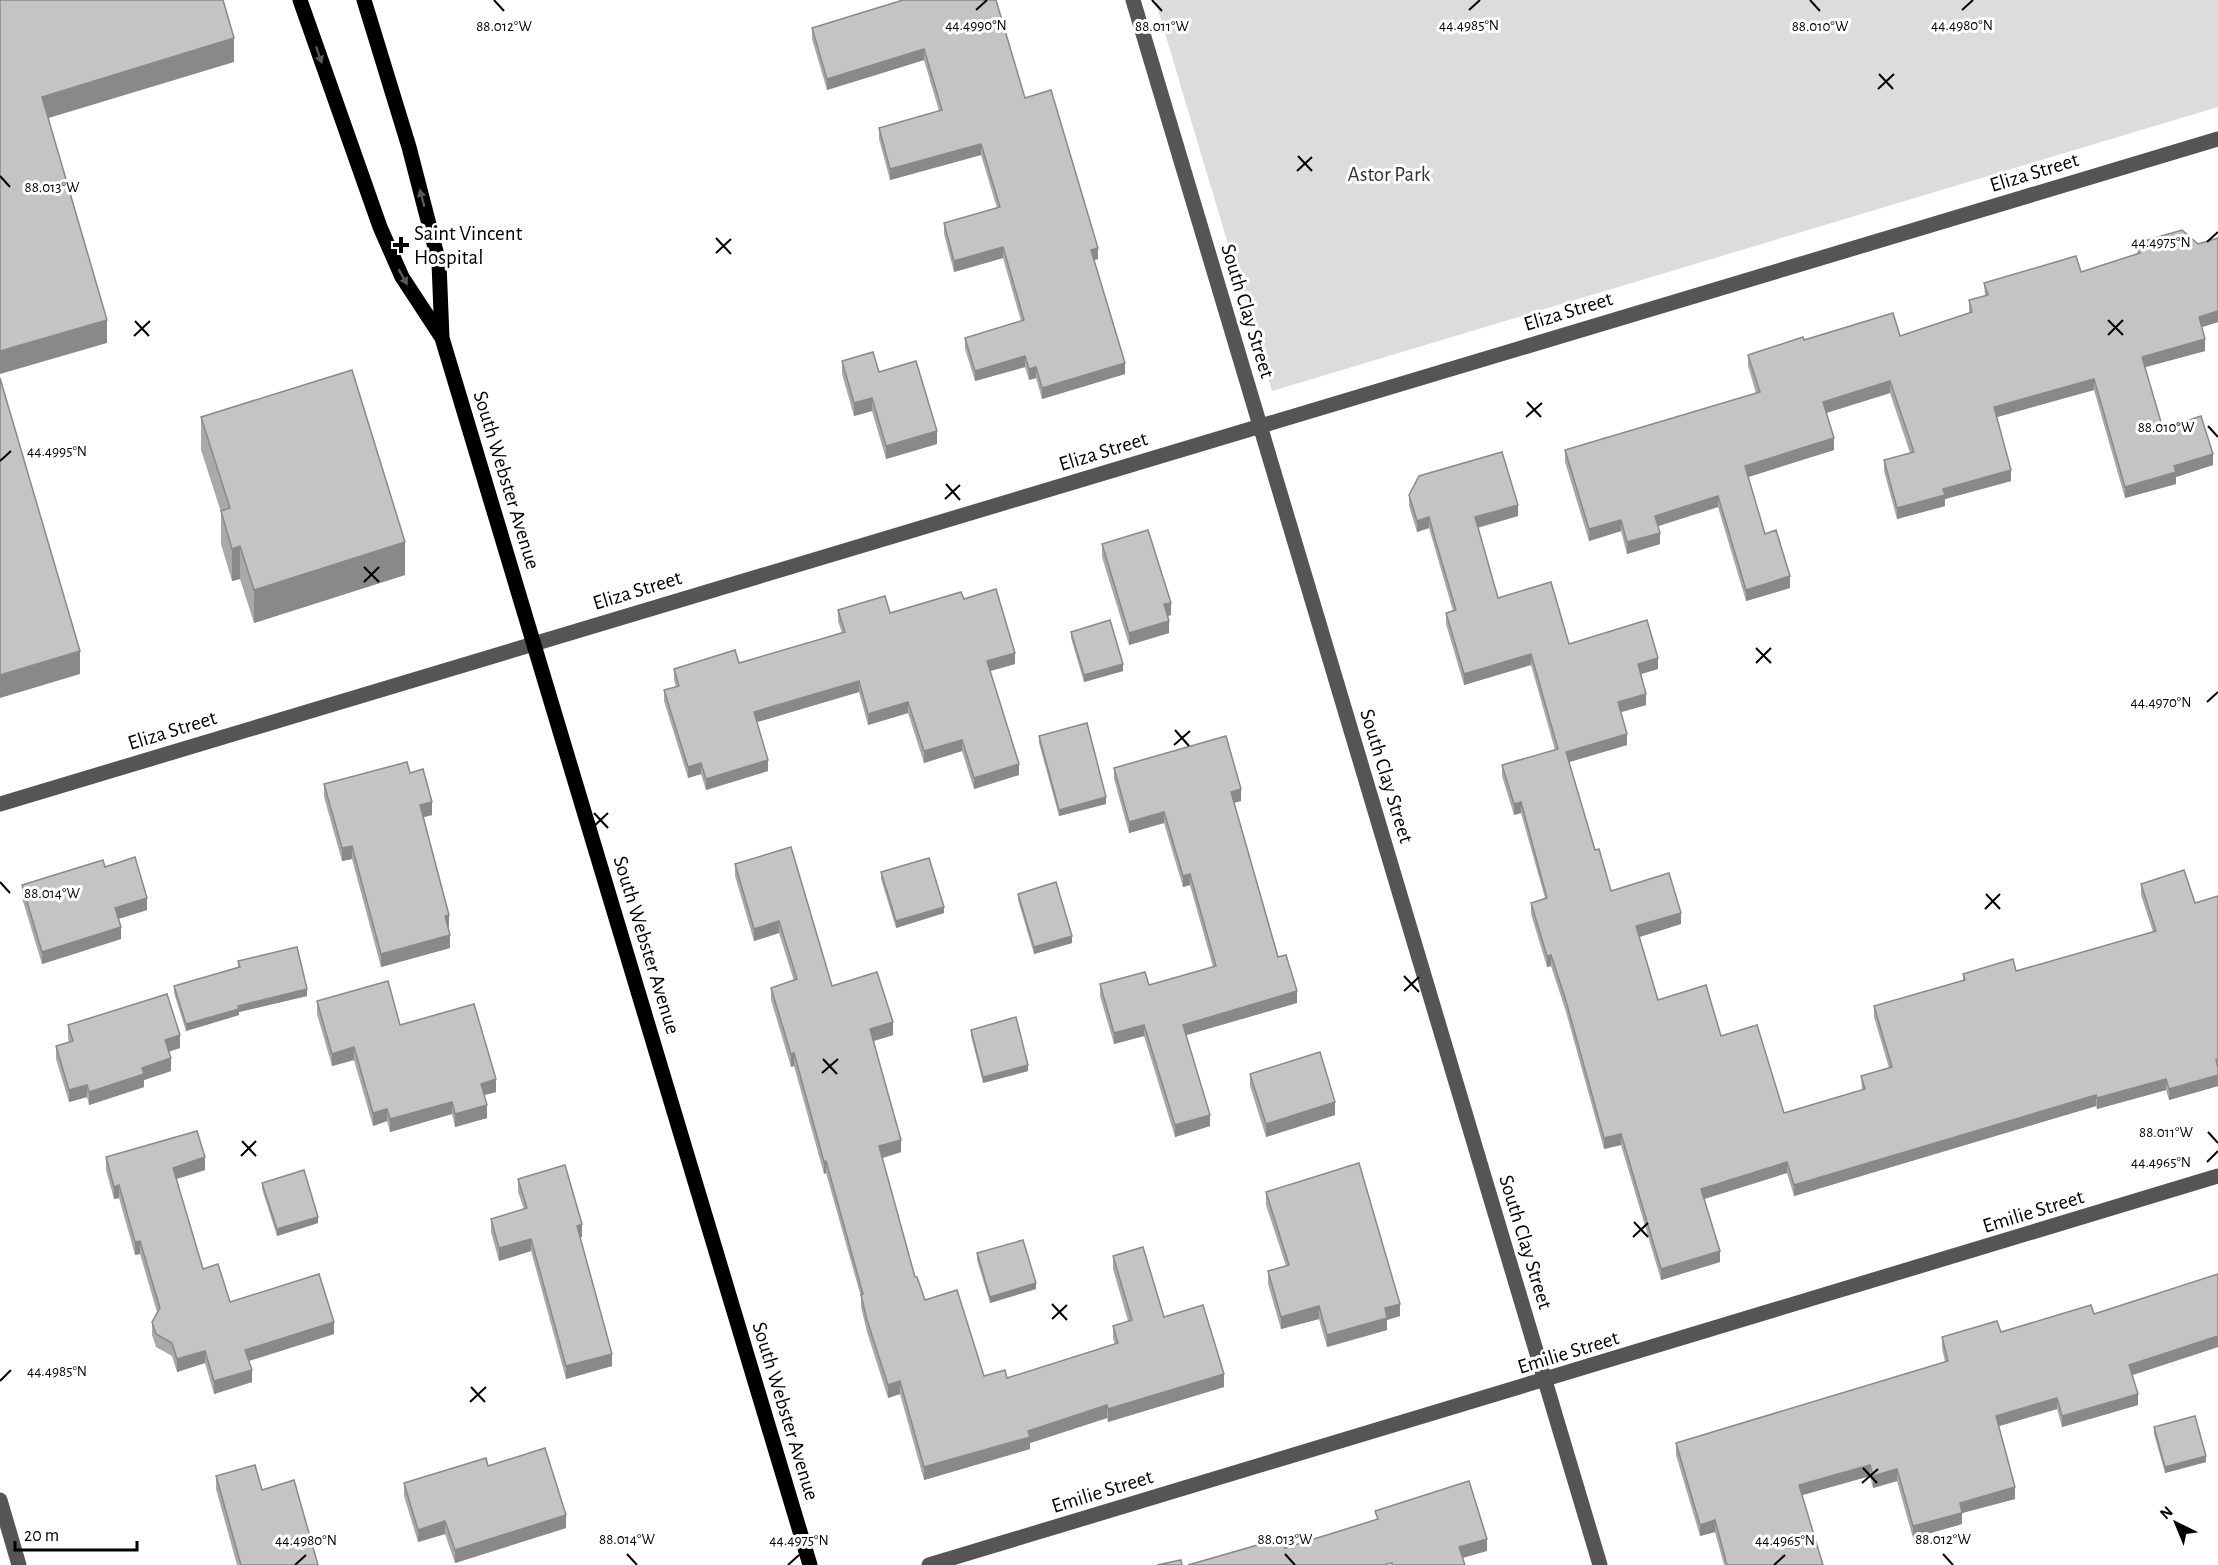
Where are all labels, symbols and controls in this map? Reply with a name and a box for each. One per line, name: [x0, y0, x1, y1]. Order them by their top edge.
text: 44.4990°N: [945, 18, 1007, 33]
text: 44.4985°N: [1439, 18, 1499, 33]
text: 44.4980°N: [1931, 18, 1993, 33]
text: 88.012°W: [476, 19, 532, 34]
text: 88.011°W: [1135, 19, 1190, 34]
text: 88.010°W: [1792, 19, 1849, 34]
one-way arrow: [315, 46, 325, 64]
street label: Eliza Street: [1987, 149, 2081, 196]
park label: Astor Park: [1348, 164, 1431, 185]
text: 88.013°W: [25, 180, 80, 195]
one-way arrow: [417, 189, 426, 207]
place label: Saint Vincent Hospital: [414, 223, 523, 268]
text: 44.4975°N: [2131, 235, 2191, 250]
marker: Saint Vincent Hospital: [392, 236, 410, 254]
street label: South Clay Street: [1217, 242, 1278, 381]
one-way arrow: [398, 268, 408, 285]
street label: Eliza Street: [1521, 288, 1615, 335]
street label: South Webster Avenue: [469, 389, 544, 572]
text: 88.010°W: [2138, 420, 2195, 435]
street label: Eliza Street: [1056, 428, 1150, 475]
text: 44.4995°N: [27, 444, 87, 459]
street label: Eliza Street: [590, 567, 684, 614]
text: 44.4970°N: [2131, 695, 2191, 710]
street label: Eliza Street: [125, 707, 219, 754]
street label: South Clay Street: [1356, 707, 1417, 846]
street label: South Webster Avenue: [609, 854, 684, 1037]
text: 88.014°W: [24, 886, 81, 901]
text: 88.011°W: [2139, 1125, 2194, 1140]
text: 44.4965°N: [2131, 1155, 2191, 1170]
street label: South Clay Street: [1495, 1173, 1556, 1312]
street label: Emilie Street: [1980, 1186, 2087, 1237]
street label: South Webster Avenue: [748, 1320, 823, 1503]
street label: Emilie Street: [1515, 1327, 1622, 1378]
text: 44.4985°N: [27, 1364, 87, 1379]
street label: Emilie Street: [1049, 1466, 1156, 1517]
north arrow: [2146, 1493, 2206, 1553]
text: N: [2157, 1503, 2176, 1522]
scale bar: [15, 1514, 136, 1552]
text: 20 m: [24, 1527, 59, 1545]
text: 88.014°W: [599, 1532, 656, 1547]
text: 88.013°W: [1258, 1532, 1313, 1547]
text: 88.012°W: [1915, 1532, 1971, 1547]
text: 44.4980°N: [275, 1533, 337, 1548]
text: 44.4975°N: [769, 1533, 829, 1548]
text: 44.4965°N: [1755, 1533, 1815, 1548]

